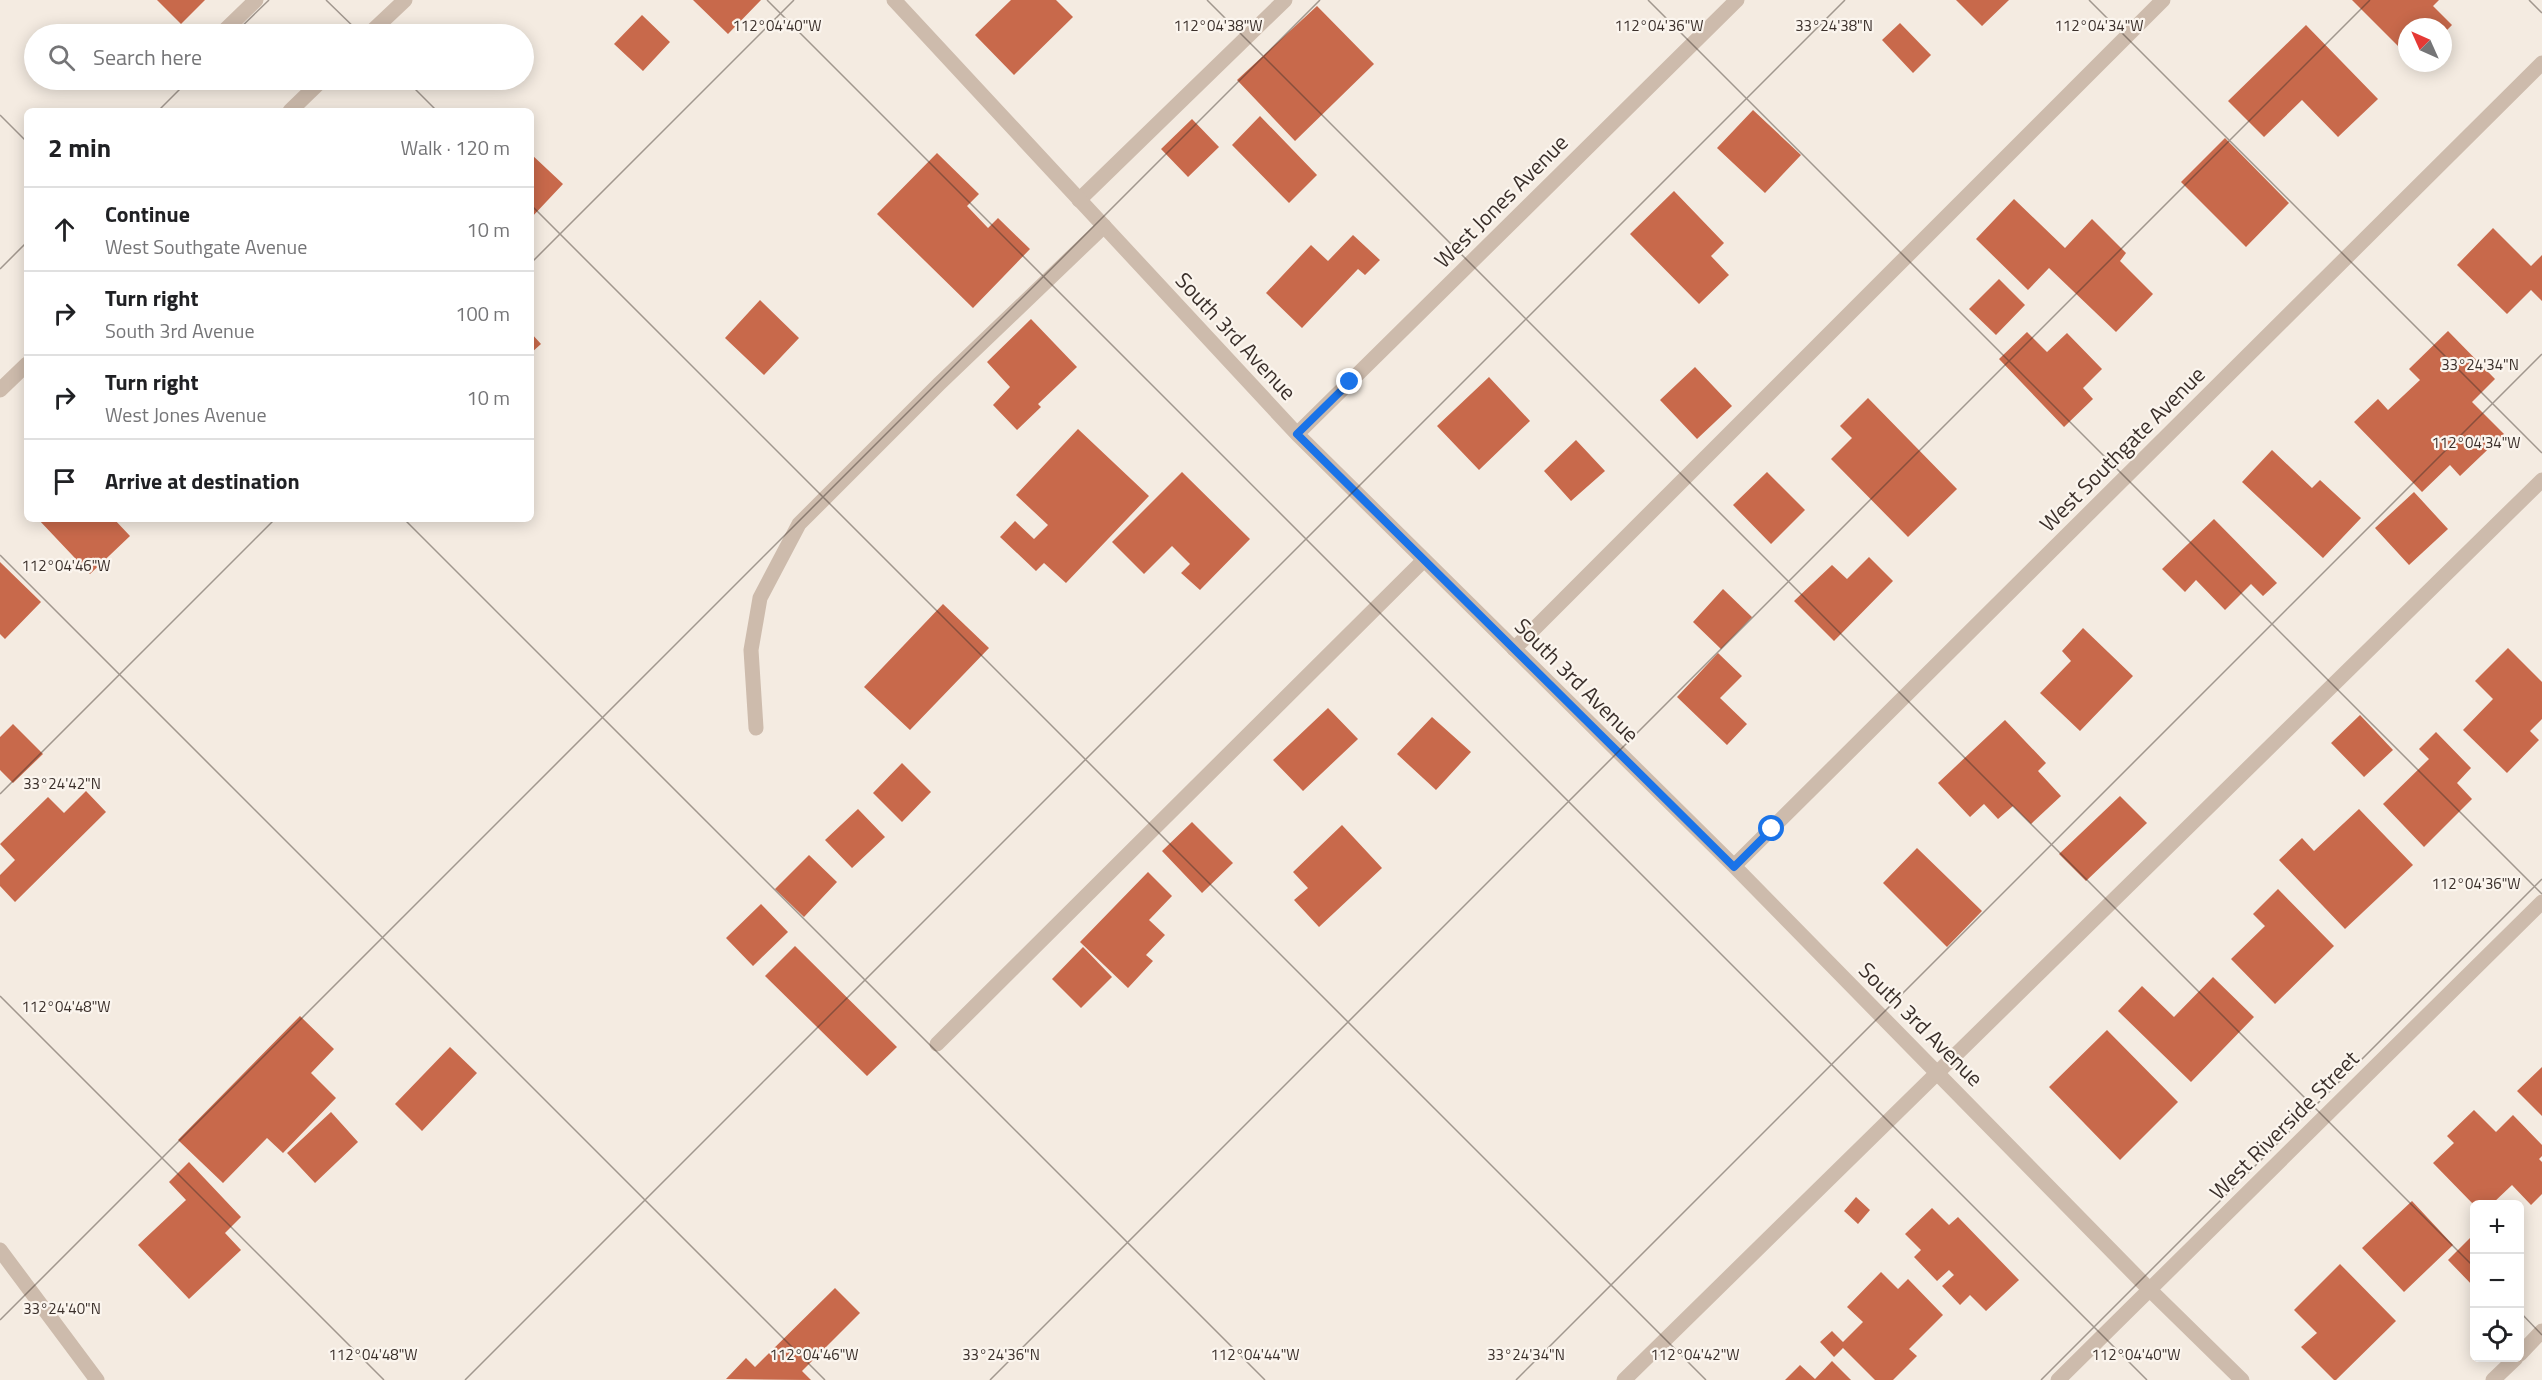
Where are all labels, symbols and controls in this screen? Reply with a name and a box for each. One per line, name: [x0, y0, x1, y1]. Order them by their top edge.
text: 112°04'40"W: [732, 14, 822, 37]
text: 112°04'38"W: [1173, 14, 1263, 37]
text: 112°04'36"W: [1614, 14, 1704, 37]
text: 33°24'38"N: [1795, 14, 1873, 37]
text: 112°04'34"W: [2054, 14, 2144, 37]
north arrow: [2398, 18, 2452, 72]
search box: [24, 24, 534, 90]
text: Search here: [93, 40, 202, 74]
icon: search: [45, 41, 78, 74]
street label: West Jones Avenue: [1426, 126, 1576, 276]
text: 2 min: [48, 128, 111, 167]
text: Walk · 120 m: [401, 132, 510, 163]
text: Continue: [105, 197, 190, 231]
icon: ahead: [48, 213, 81, 246]
text: 10 m: [466, 214, 510, 245]
text: West Southgate Avenue: [105, 231, 307, 262]
street label: South 3rd Avenue: [1167, 264, 1305, 408]
text: Turn right: [105, 281, 199, 315]
icon: right: [48, 297, 81, 330]
text: 100 m: [455, 298, 510, 329]
text: South 3rd Avenue: [105, 315, 255, 346]
text: 33°24'34"N: [2441, 353, 2519, 376]
street label: West Southgate Avenue: [2031, 358, 2213, 540]
text: Turn right: [105, 365, 199, 399]
route end: [1336, 368, 1362, 394]
icon: right: [48, 381, 81, 414]
text: 10 m: [466, 382, 510, 413]
text: West Jones Avenue: [105, 399, 266, 430]
text: 112°04'34"W: [2431, 431, 2521, 454]
text: Arrive at destination: [105, 464, 300, 498]
icon: arrive: [48, 465, 81, 498]
text: 112°04'46"W: [21, 554, 111, 577]
street label: South 3rd Avenue: [1507, 610, 1647, 750]
text: 33°24'42"N: [23, 772, 101, 795]
route start: [1758, 815, 1784, 841]
text: 112°04'36"W: [2431, 872, 2521, 895]
street label: South 3rd Avenue: [1851, 954, 1991, 1094]
text: 112°04'48"W: [21, 995, 111, 1018]
street label: West Riverside Street: [2201, 1042, 2367, 1208]
map controls: [2470, 1200, 2524, 1362]
button: +: [2470, 1200, 2524, 1254]
button: −: [2470, 1254, 2524, 1308]
text: 33°24'40"N: [23, 1297, 101, 1320]
button: locate: [2470, 1308, 2524, 1362]
text: 112°04'48"W: [328, 1343, 418, 1366]
text: 112°04'46"W: [769, 1343, 859, 1366]
text: 33°24'36"N: [962, 1343, 1040, 1366]
text: 112°04'44"W: [1210, 1343, 1300, 1366]
text: 33°24'34"N: [1487, 1343, 1565, 1366]
text: 112°04'42"W: [1650, 1343, 1740, 1366]
text: 112°04'40"W: [2091, 1343, 2181, 1366]

